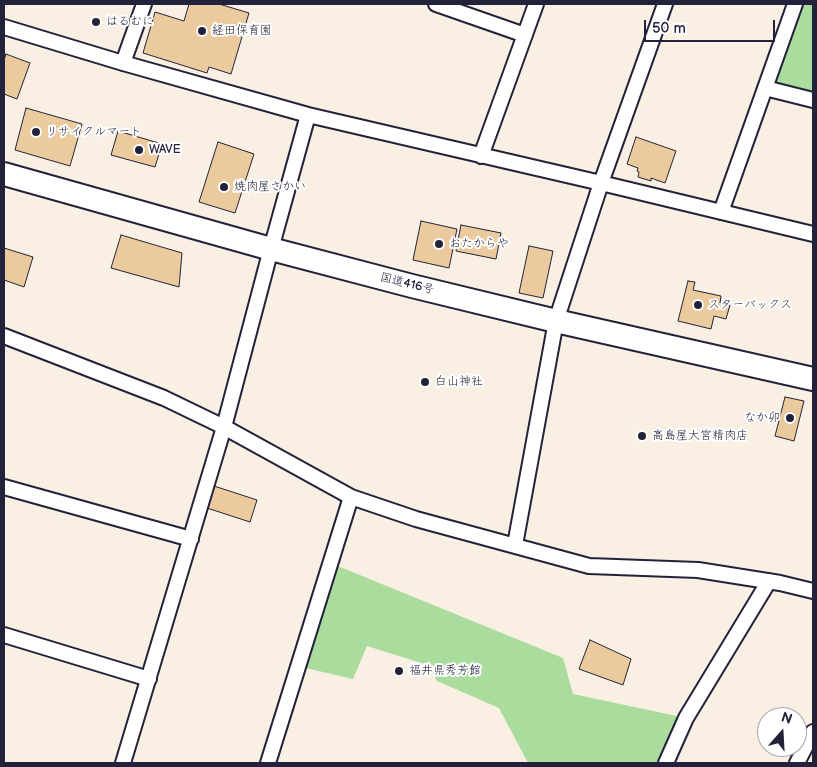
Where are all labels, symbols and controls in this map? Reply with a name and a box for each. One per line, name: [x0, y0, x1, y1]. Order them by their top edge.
scale bar: [647, 10, 778, 42]
place label: はるむに: [106, 15, 154, 29]
marker: はるむに: [90, 16, 102, 28]
text: 50 m: [652, 19, 686, 38]
place label: 経田保育園: [212, 24, 272, 38]
marker: 経田保育園: [196, 25, 208, 37]
place label: リサイクルマート: [46, 125, 142, 139]
marker: リサイクルマート: [30, 126, 42, 138]
place label: WAVE: [149, 143, 181, 157]
marker: WAVE: [133, 144, 145, 156]
place label: 焼肉屋さかい: [234, 180, 306, 194]
marker: 焼肉屋さかい: [218, 181, 230, 193]
place label: おたからや: [449, 237, 509, 251]
marker: おたからや: [433, 238, 445, 250]
street label: 国道416号: [378, 270, 436, 298]
place label: スターバックス: [708, 298, 792, 312]
marker: スターバックス: [692, 299, 704, 311]
place label: 白山神社: [435, 375, 483, 389]
marker: 白山神社: [419, 376, 431, 388]
place label: なか卯: [744, 411, 780, 425]
marker: なか卯: [784, 412, 796, 424]
place label: 高島屋大宮精肉店: [652, 429, 748, 443]
marker: 高島屋大宮精肉店: [636, 430, 648, 442]
place label: 福井県秀芳館: [409, 664, 481, 678]
marker: 福井県秀芳館: [393, 665, 405, 677]
north arrow: [757, 707, 807, 757]
text: N: [779, 709, 794, 728]

